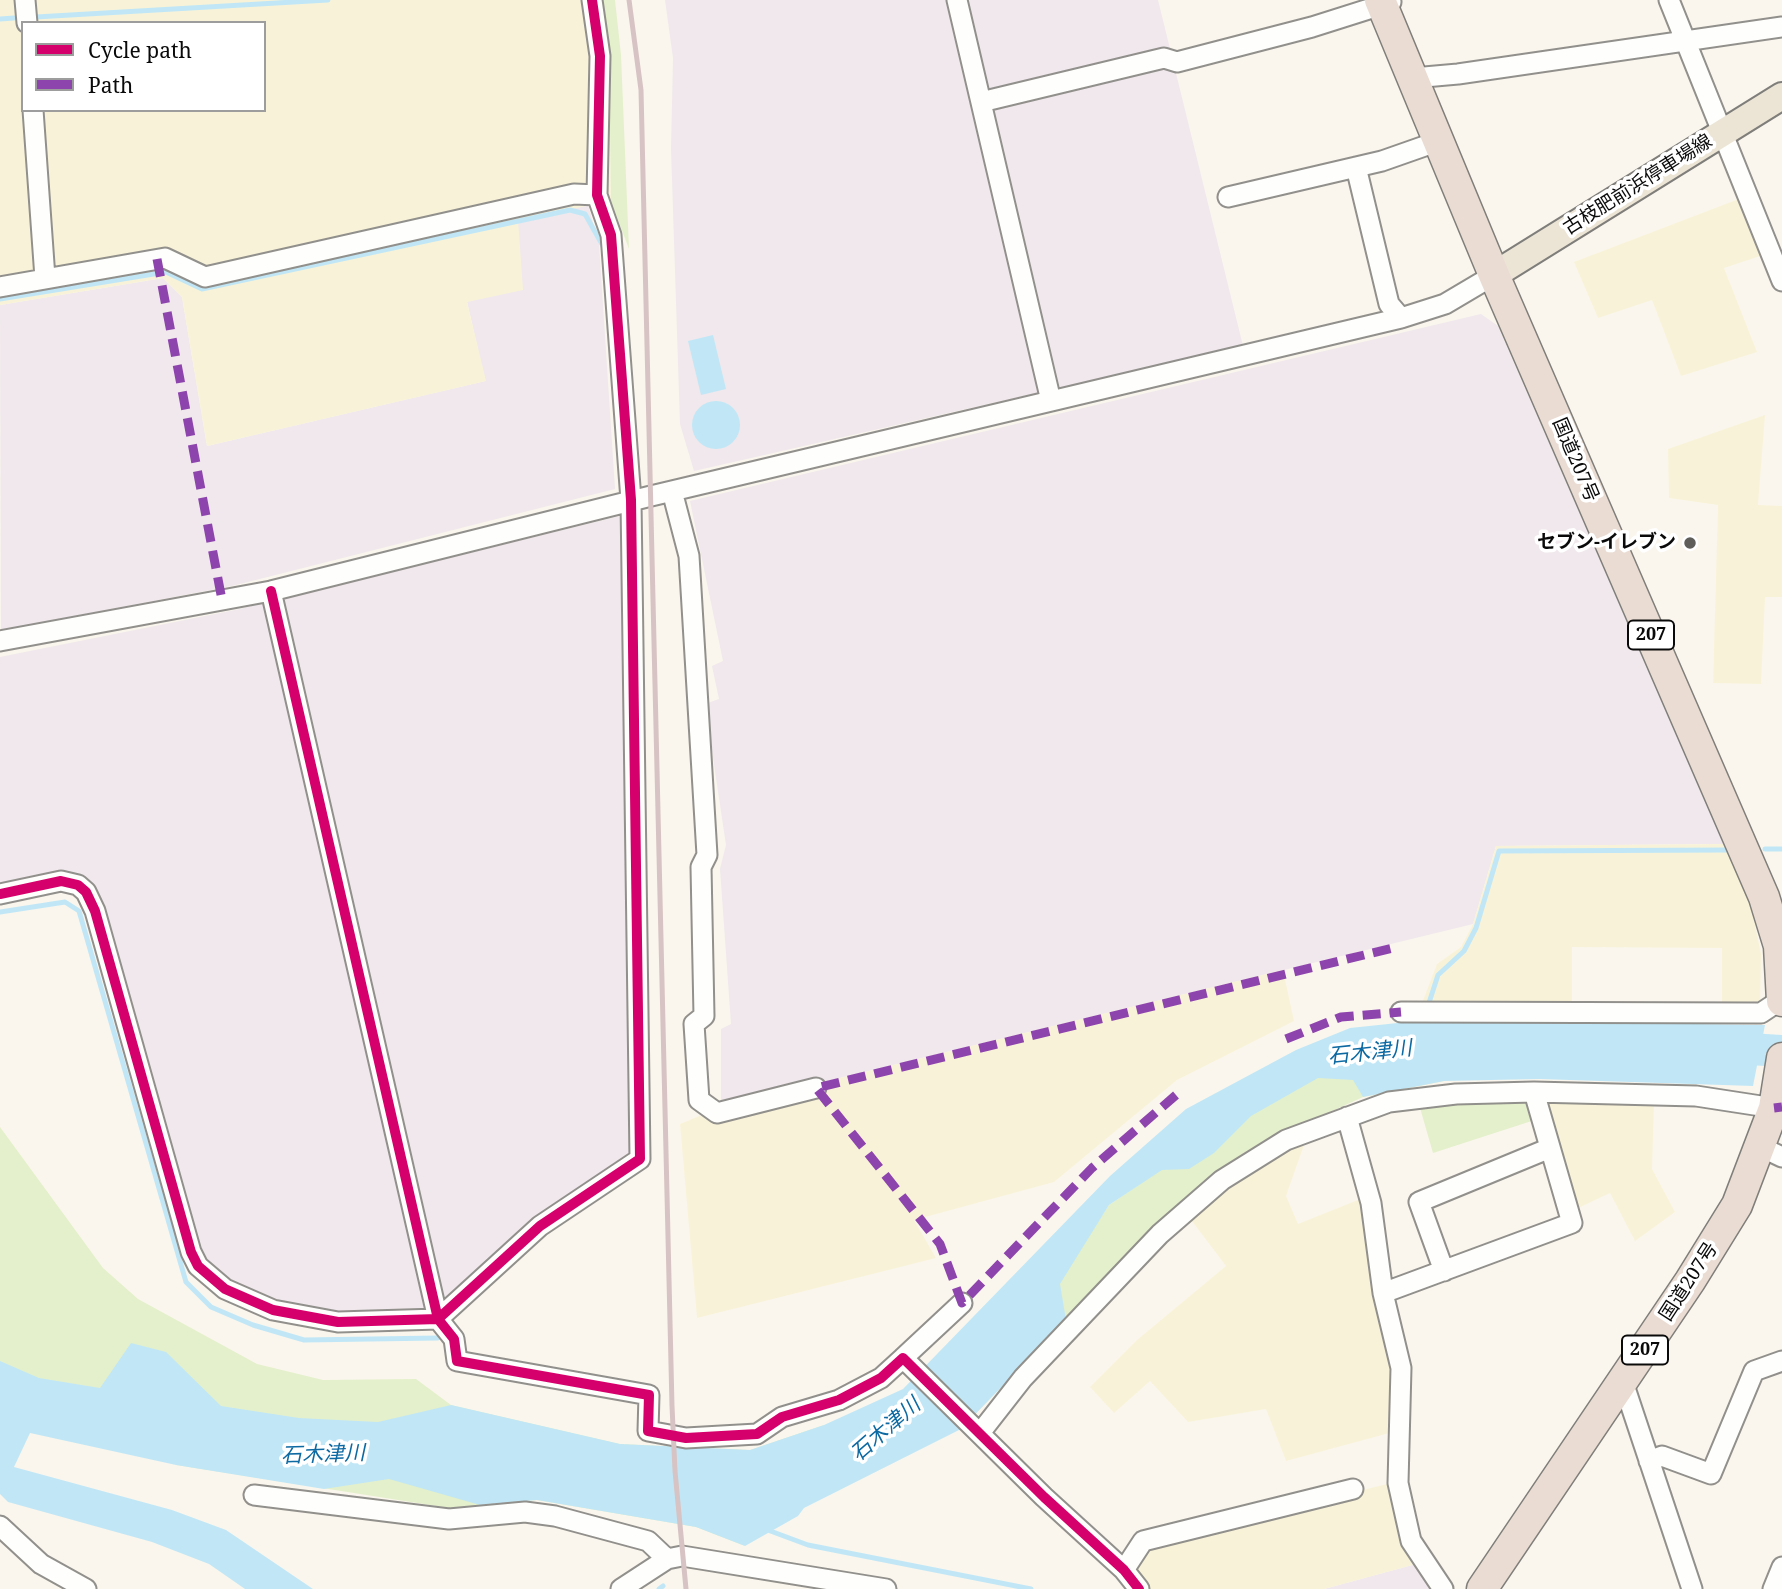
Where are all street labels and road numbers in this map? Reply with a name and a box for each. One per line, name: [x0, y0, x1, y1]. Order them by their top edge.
street label: 古枝肥前浜停車場線: [1559, 130, 1717, 240]
street label: 国道207号: [1547, 415, 1603, 505]
road number: 207: [1628, 620, 1674, 650]
street label: 国道207号: [1655, 1239, 1723, 1325]
road number: 207: [1622, 1336, 1668, 1364]

